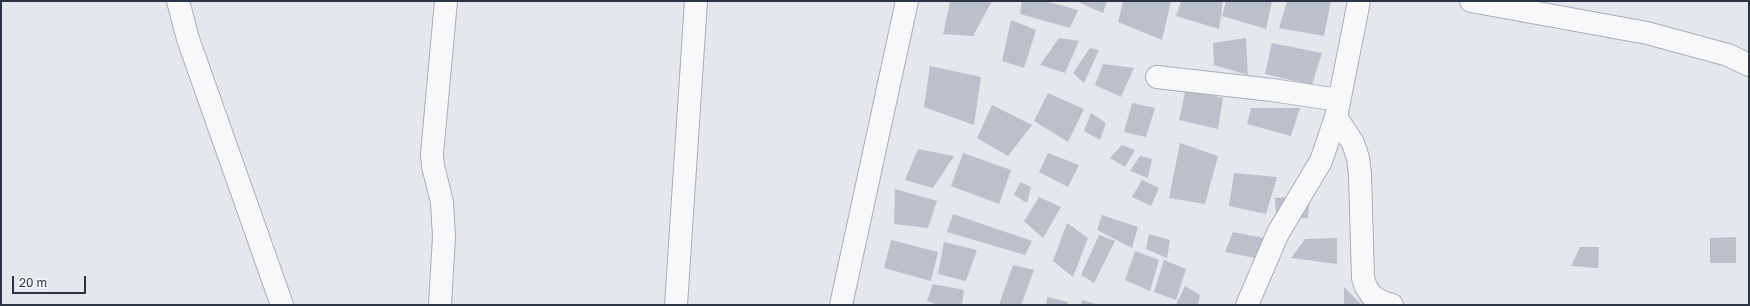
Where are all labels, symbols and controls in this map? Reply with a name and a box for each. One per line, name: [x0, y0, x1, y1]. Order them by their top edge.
scale bar: [14, 268, 88, 294]
text: 20 m: [19, 275, 47, 290]

